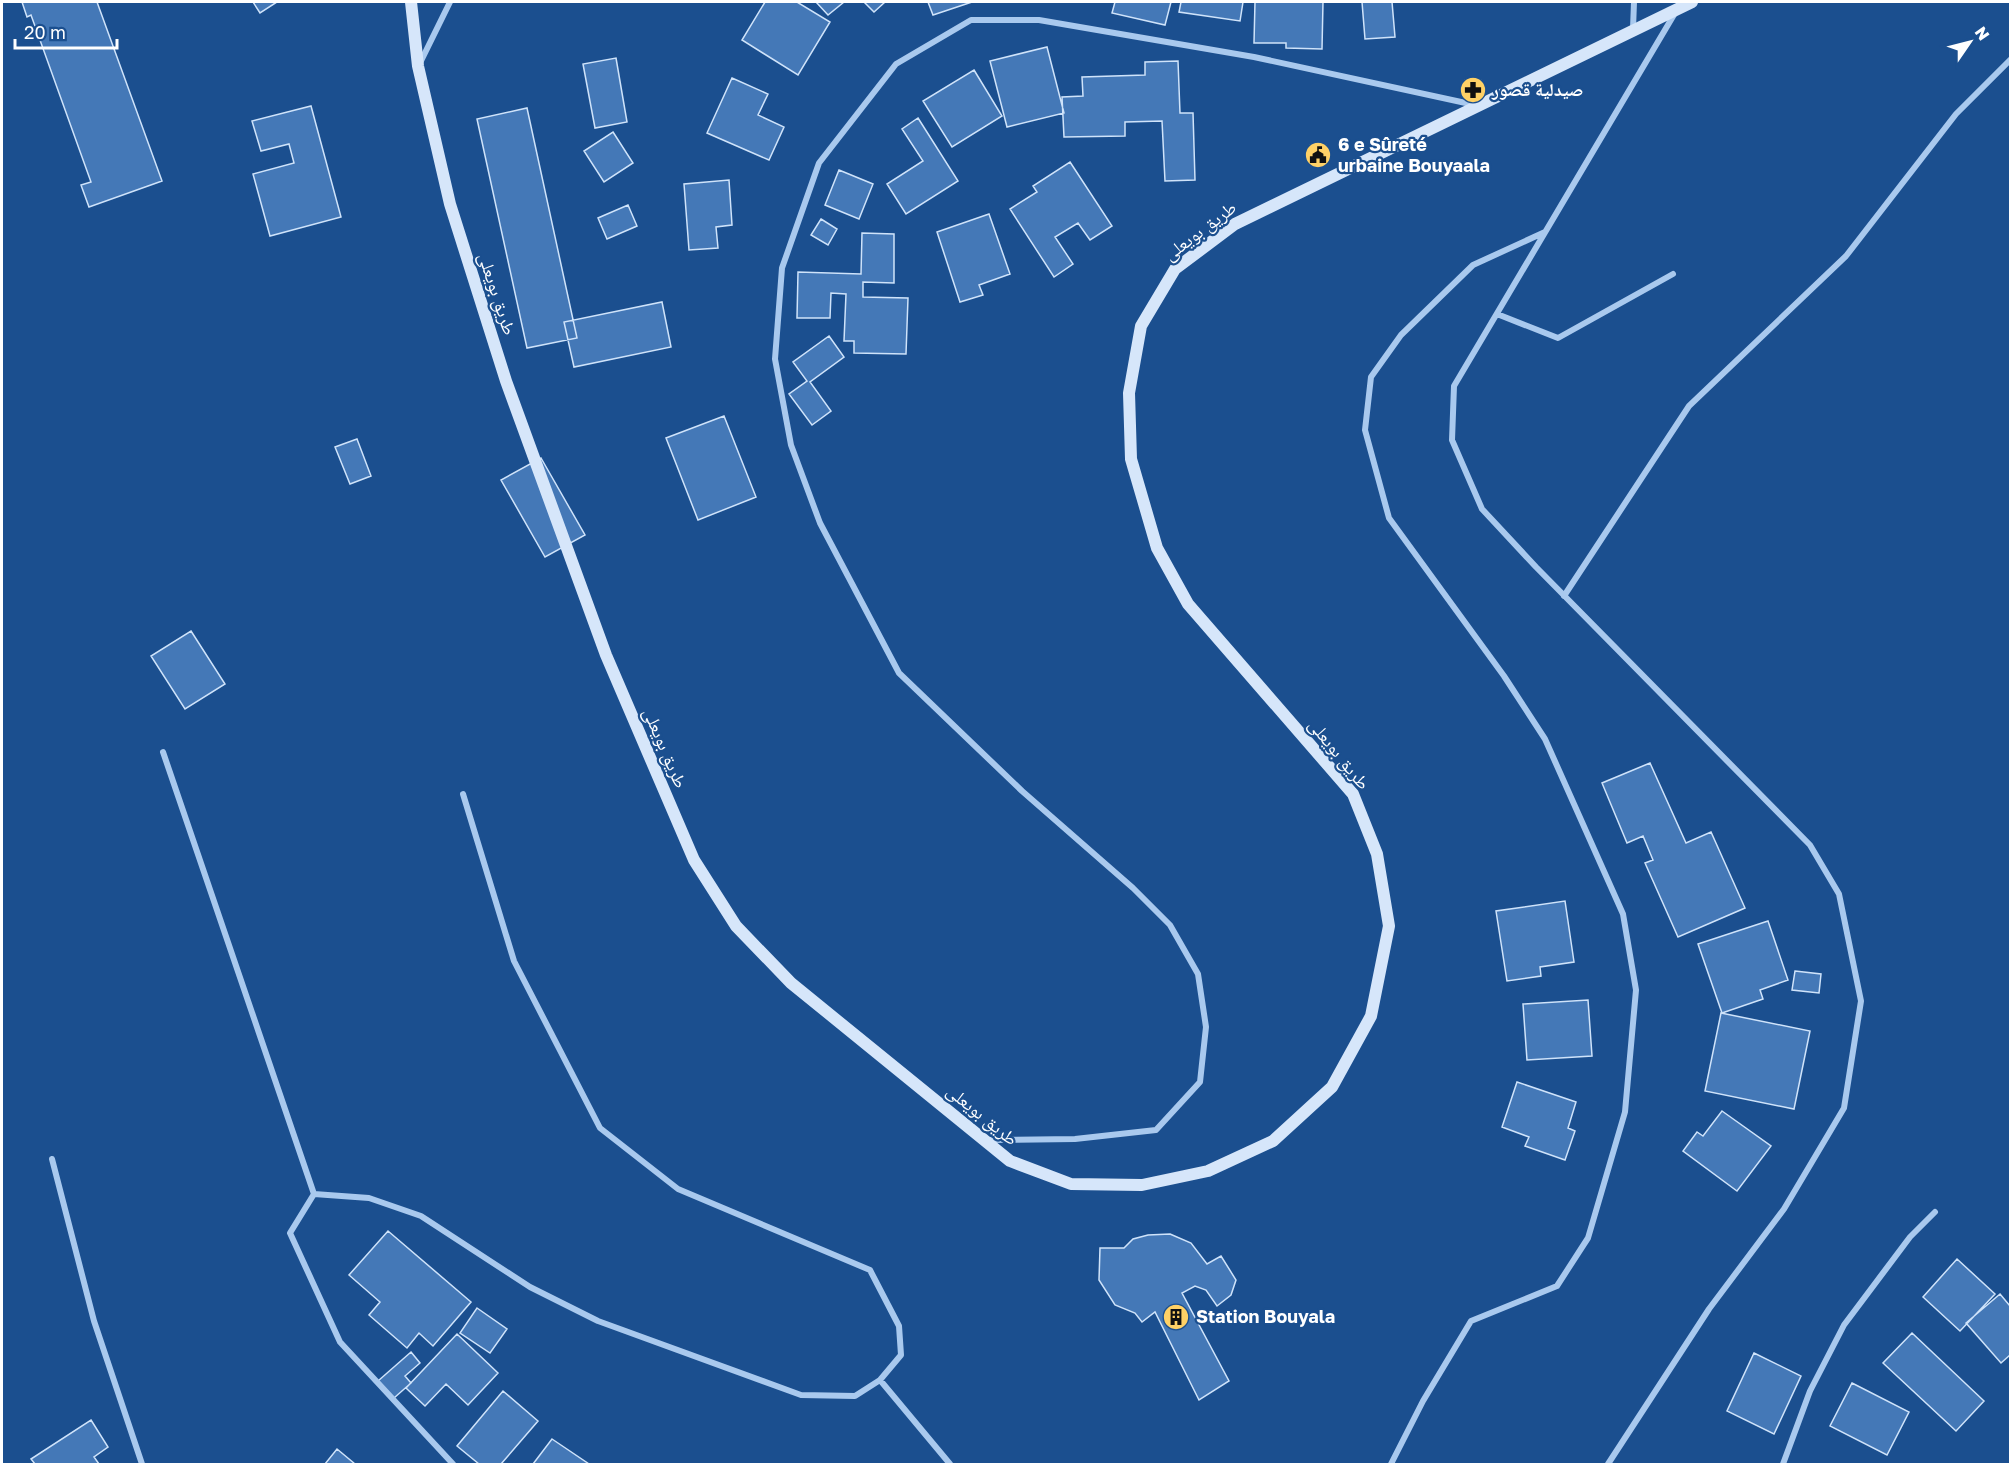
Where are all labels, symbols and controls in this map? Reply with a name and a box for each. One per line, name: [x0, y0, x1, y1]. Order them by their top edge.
scale bar: [15, 12, 117, 50]
north arrow: [1940, 12, 2000, 72]
text: 20 m: [24, 21, 66, 43]
text: N: [1971, 23, 1994, 44]
pharmacy icon: صيدلية قصور: [1458, 75, 1488, 105]
place label: صيدلية قصور: [1491, 78, 1583, 100]
place label: 6 e Sûreté urbaine Bouyaala: [1338, 133, 1490, 176]
public building icon: 6 e Sûreté urbaine Bouyaala: [1303, 140, 1333, 170]
street label: طريق بويعلى: [1159, 196, 1241, 265]
street label: طريق بويعلى: [473, 250, 522, 338]
street label: طريق بويعلى: [638, 704, 693, 791]
street label: طريق بويعلى: [1304, 713, 1375, 794]
street label: طريق بويعلى: [942, 1079, 1023, 1150]
building icon: Station Bouyala: [1161, 1302, 1191, 1332]
place label: Station Bouyala: [1196, 1305, 1335, 1327]

